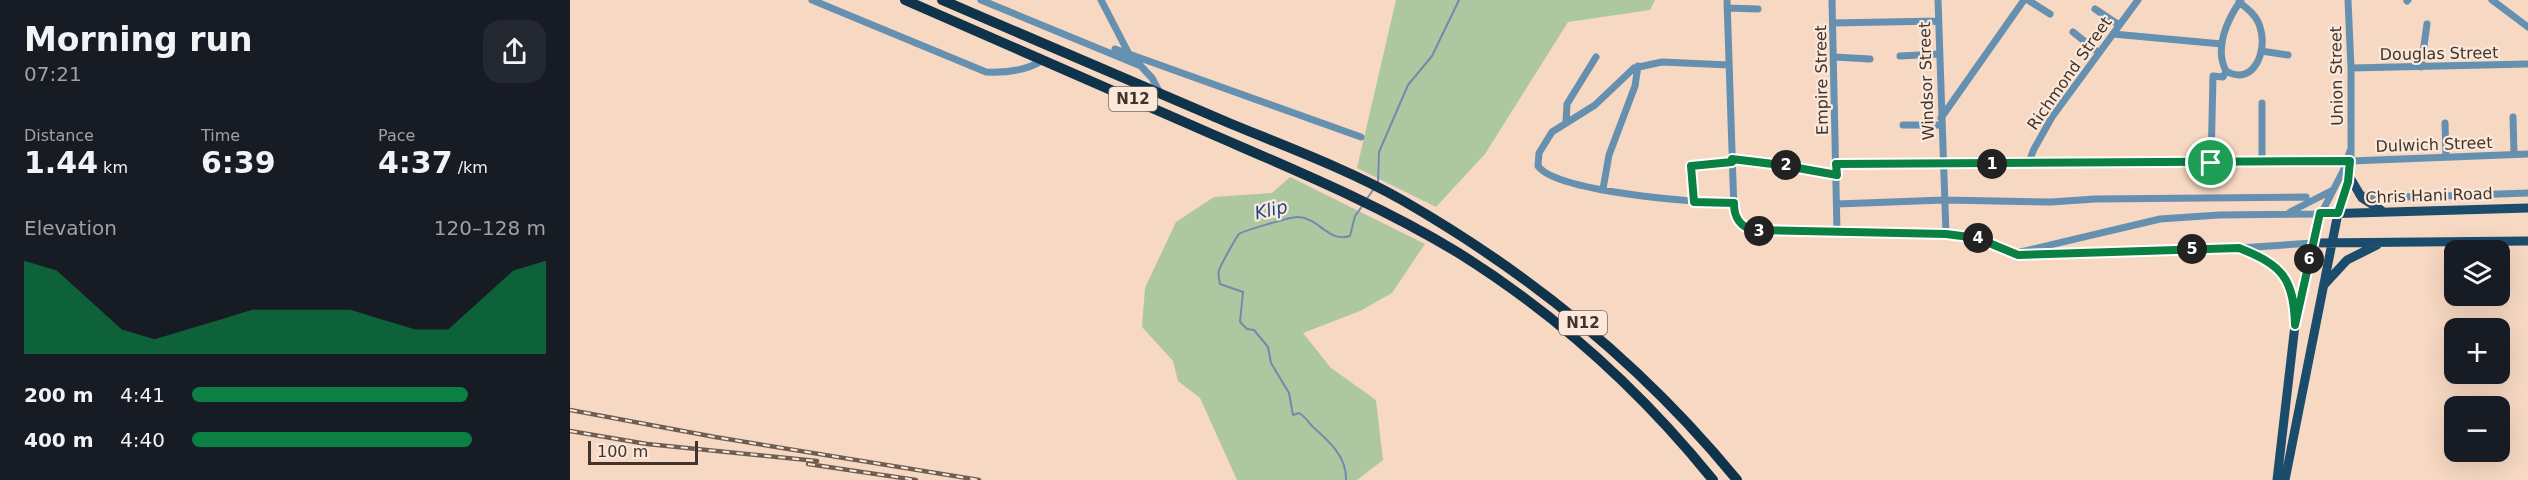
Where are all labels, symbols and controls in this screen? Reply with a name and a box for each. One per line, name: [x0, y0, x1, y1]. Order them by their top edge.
street label: Richmond Street: [2023, 13, 2116, 134]
text: Morning run: [24, 20, 252, 59]
button: share: [483, 20, 546, 83]
street label: Windsor Street: [1915, 21, 1938, 141]
street label: Empire Street: [1811, 25, 1832, 135]
street label: Union Street: [2326, 26, 2347, 126]
street label: Douglas Street: [2380, 43, 2499, 64]
text: 07:21: [24, 62, 82, 86]
road number: N12: [1109, 87, 1157, 111]
text: Distance: [24, 126, 94, 145]
text: Time: [201, 126, 240, 145]
text: Pace: [378, 126, 415, 145]
street label: Dulwich Street: [2375, 133, 2493, 156]
pin: [2185, 137, 2236, 188]
text: 1.44: [24, 145, 98, 180]
text: 6:39: [201, 145, 276, 180]
text: 4:37: [378, 145, 453, 180]
icon: arrive: [2194, 146, 2227, 179]
pin: 1: [1977, 149, 2007, 179]
pin: 2: [1771, 150, 1801, 180]
text: 1: [1986, 154, 1998, 173]
text: 2: [1780, 155, 1792, 174]
text: km: [98, 158, 128, 177]
text: /km: [453, 158, 488, 177]
street label: Chris Hani Road: [2365, 184, 2493, 207]
water label: Klip: [1252, 196, 1289, 223]
text: Elevation: [24, 216, 117, 240]
text: 120–128 m: [434, 216, 546, 240]
pin: 3: [1744, 216, 1774, 246]
text: 3: [1753, 221, 1765, 240]
pin: 4: [1963, 223, 1993, 253]
text: 4: [1972, 228, 1984, 247]
pin: 5: [2177, 234, 2207, 264]
text: 5: [2186, 239, 2198, 258]
map controls: [2444, 240, 2510, 462]
button: layers: [2444, 240, 2510, 306]
pin: 6: [2294, 244, 2324, 274]
text: 6: [2303, 249, 2315, 268]
road number: N12: [1559, 311, 1607, 335]
button: +: [2444, 318, 2510, 384]
text: 200 m: [24, 383, 94, 407]
text: 4:41: [120, 383, 165, 407]
button: −: [2444, 396, 2510, 462]
text: 400 m: [24, 428, 94, 452]
text: 4:40: [120, 428, 165, 452]
scale bar: [588, 438, 698, 466]
text: 100 m: [597, 442, 648, 461]

